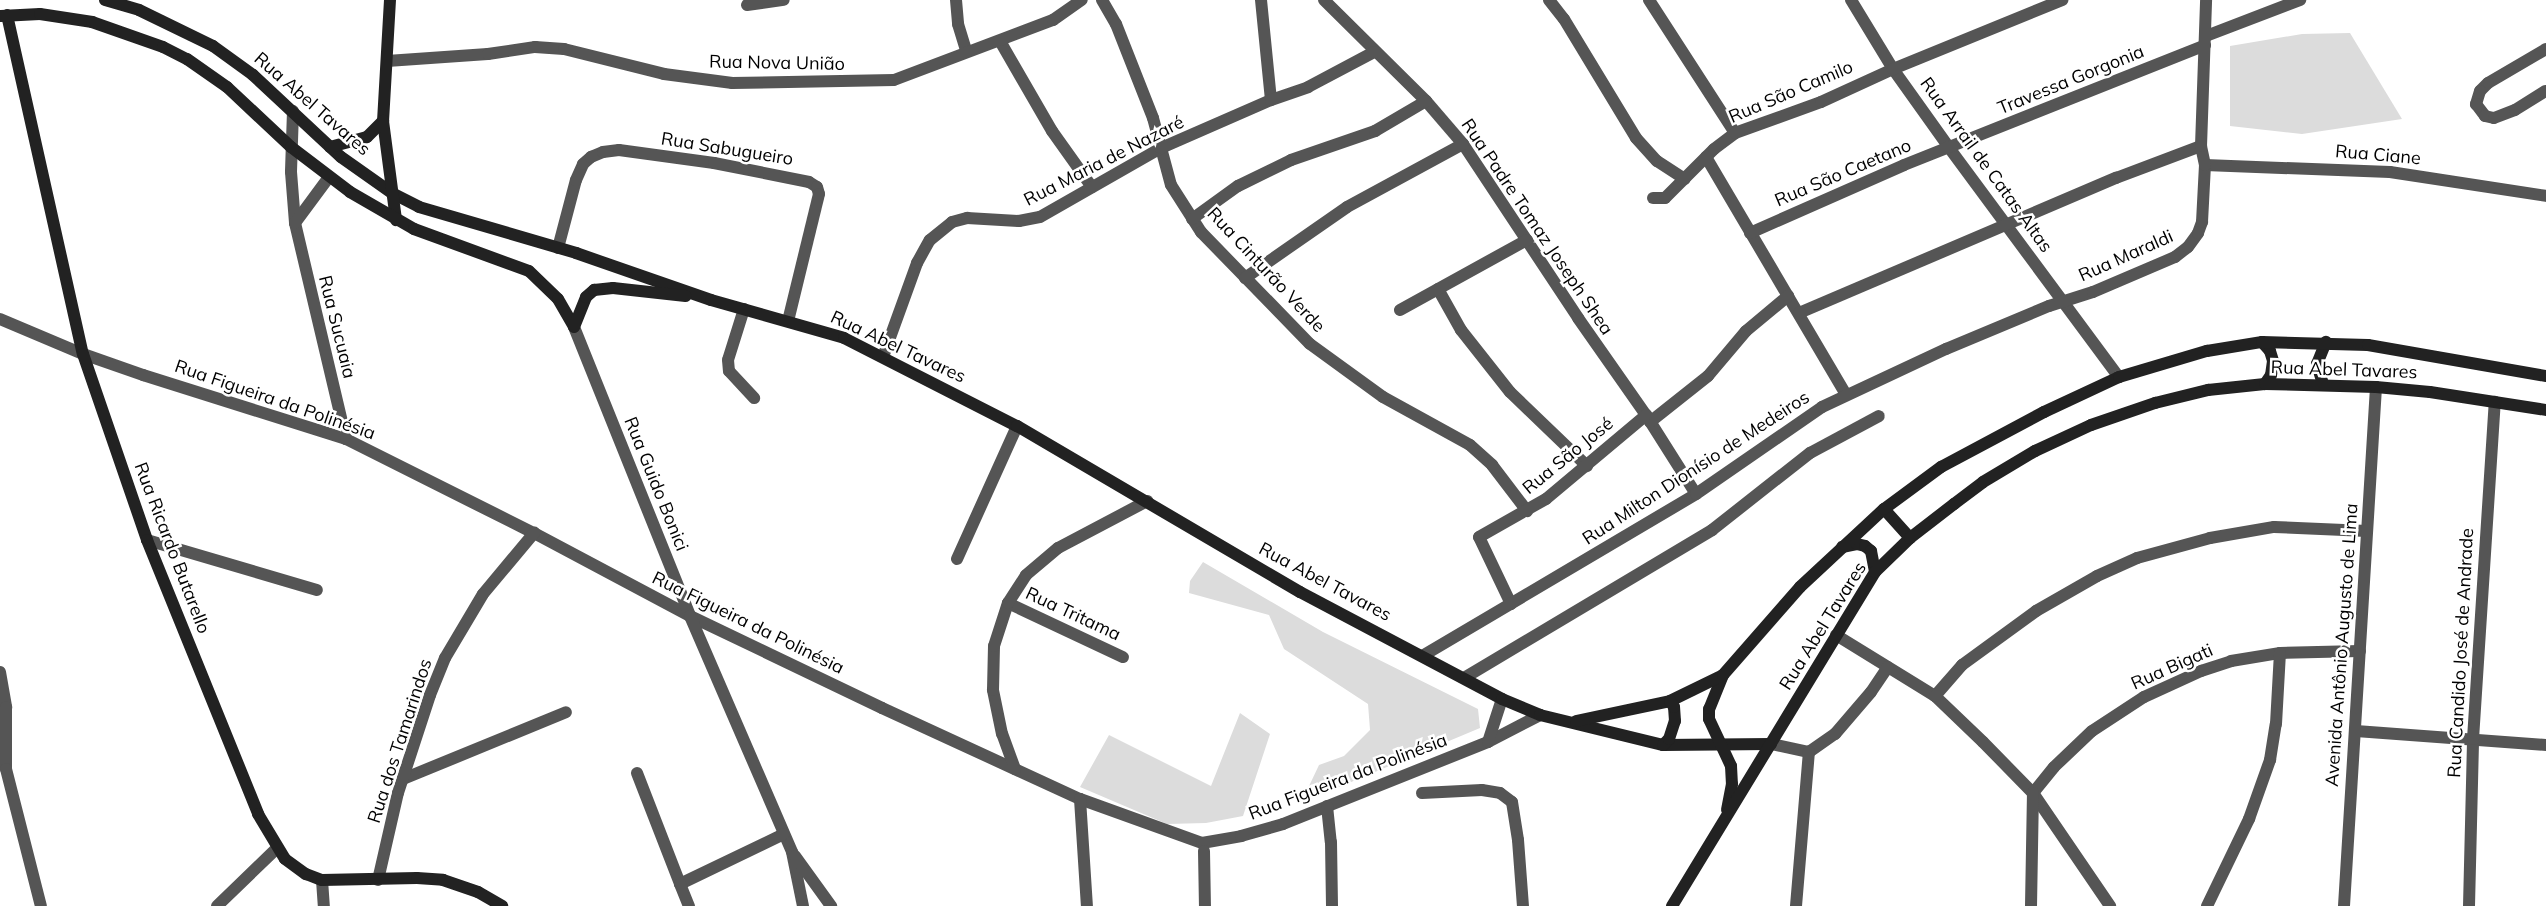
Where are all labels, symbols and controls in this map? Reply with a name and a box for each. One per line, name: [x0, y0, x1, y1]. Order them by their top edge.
street label: Travessa Gorgonia: [1995, 41, 2147, 119]
street label: Rua Abel Tavares: [250, 48, 374, 160]
street label: Rua Nova União: [709, 51, 845, 75]
street label: Rua São Camilo: [1726, 56, 1856, 128]
street label: Rua Arrail de Catas Altas: [1915, 73, 2057, 257]
street label: Rua Maria de Nazaré: [1020, 111, 1188, 211]
street label: Rua Padre Tomaz Joseph Shea: [1457, 115, 1617, 339]
street label: Rua Sabugueiro: [659, 128, 795, 170]
street label: Rua São Caetano: [1772, 135, 1914, 211]
street label: Rua Ciane: [2334, 140, 2422, 170]
street label: Rua Cinturão Verde: [1203, 203, 1329, 337]
street label: Rua Maraldi: [2075, 226, 2177, 286]
street label: Rua Sucuaia: [314, 273, 360, 381]
street label: Rua Abel Tavares: [827, 306, 969, 388]
street label: Rua Figueira da Polinésia: [172, 355, 378, 445]
street label: Rua Abel Tavares: [2270, 357, 2418, 383]
street label: Rua Milton Dionísio de Medeiros: [1579, 386, 1813, 550]
street label: Rua São José: [1518, 413, 1618, 499]
street label: Rua Guido Bonici: [619, 414, 693, 554]
street label: Rua Ricardo Butarello: [129, 459, 215, 637]
street label: Avenida Antônio Augusto de Lima: [2321, 503, 2363, 787]
street label: Rua Candido José de Andrade: [2444, 528, 2478, 778]
street label: Rua Abel Tavares: [1255, 538, 1395, 626]
street label: Rua Abel Tavares: [1775, 558, 1871, 694]
street label: Rua Figueira da Polinésia: [649, 567, 847, 679]
street label: Rua Tritama: [1022, 583, 1124, 645]
street label: Rua Bigati: [2128, 639, 2216, 695]
street label: Rua dos Tamarindos: [363, 656, 437, 826]
street label: Rua Figueira da Polinésia: [1246, 729, 1450, 825]

